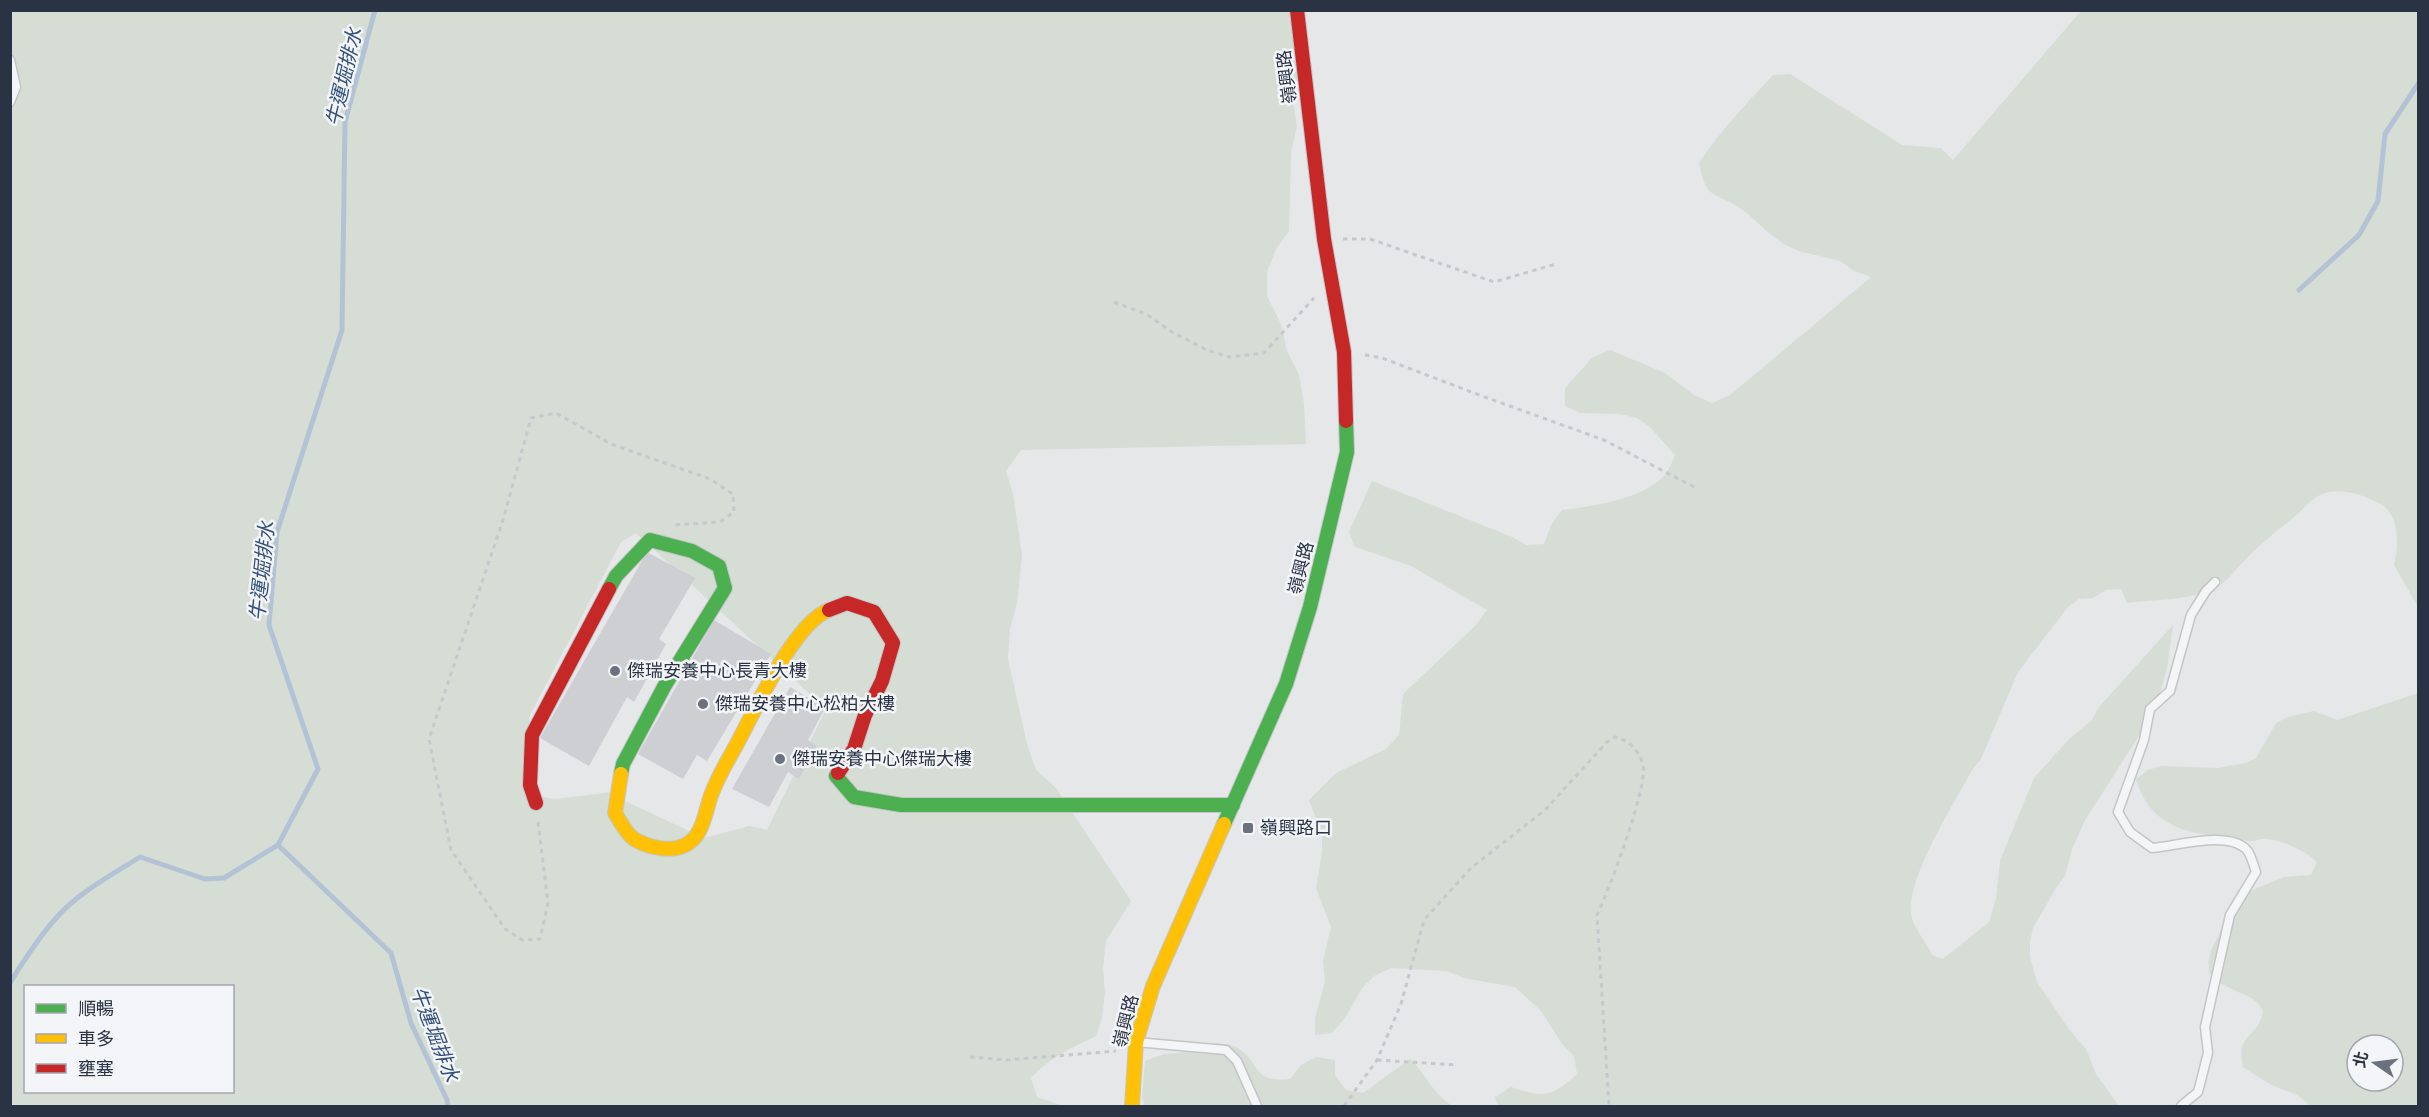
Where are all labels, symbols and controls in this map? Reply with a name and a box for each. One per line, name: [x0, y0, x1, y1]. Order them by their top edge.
water label: 牛運堀排水: [322, 25, 368, 129]
street label: 嶺興路: [1274, 49, 1301, 105]
water label: 牛運堀排水: [246, 519, 280, 622]
street label: 嶺興路: [1285, 539, 1318, 597]
place label: 傑瑞安養中心長青大樓: [627, 661, 807, 682]
marker: 傑瑞安養中心長青大樓: [608, 664, 622, 678]
place label: 傑瑞安養中心松柏大樓: [715, 694, 895, 715]
marker: 傑瑞安養中心松柏大樓: [696, 697, 710, 711]
place label: 傑瑞安養中心傑瑞大樓: [792, 749, 972, 770]
marker: 傑瑞安養中心傑瑞大樓: [773, 752, 787, 766]
place label: 嶺興路口: [1260, 818, 1332, 839]
marker: 嶺興路口: [1241, 821, 1255, 835]
water label: 牛運堀排水: [405, 983, 464, 1086]
legend: [24, 985, 234, 1093]
street label: 嶺興路: [1110, 992, 1143, 1050]
text: 順暢: [78, 999, 114, 1020]
text: 車多: [78, 1029, 114, 1050]
north arrow: [2345, 1033, 2405, 1093]
text: 北: [2351, 1050, 2373, 1070]
text: 壅塞: [78, 1059, 114, 1080]

